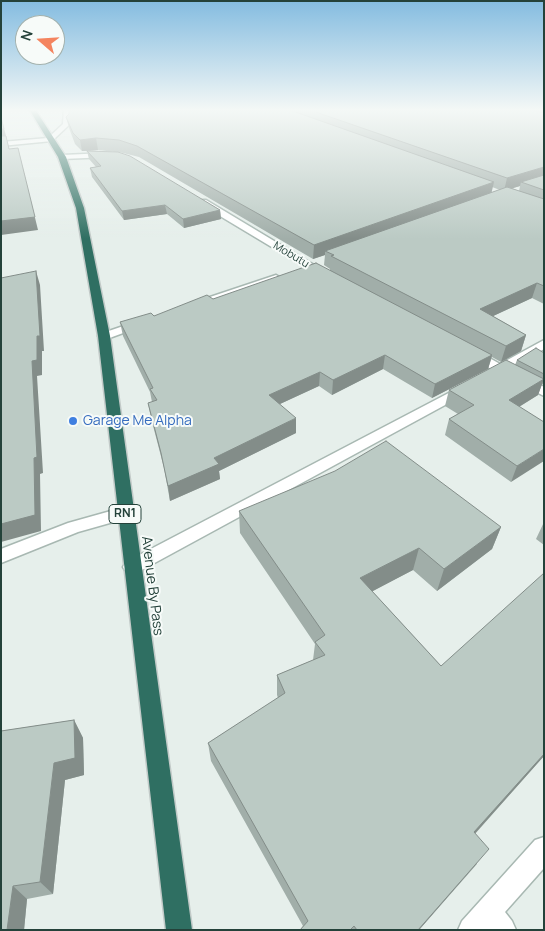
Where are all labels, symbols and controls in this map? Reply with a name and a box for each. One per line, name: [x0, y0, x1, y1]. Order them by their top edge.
north arrow: [15, 15, 65, 65]
text: N: [16, 27, 37, 43]
street label: Mobutu: [271, 239, 311, 271]
place label: Garage Me Alpha: [83, 413, 192, 429]
marker: Garage Me Alpha: [67, 415, 79, 427]
road number: RN1: [109, 504, 141, 524]
street label: Avenue By Pass: [138, 535, 166, 637]

